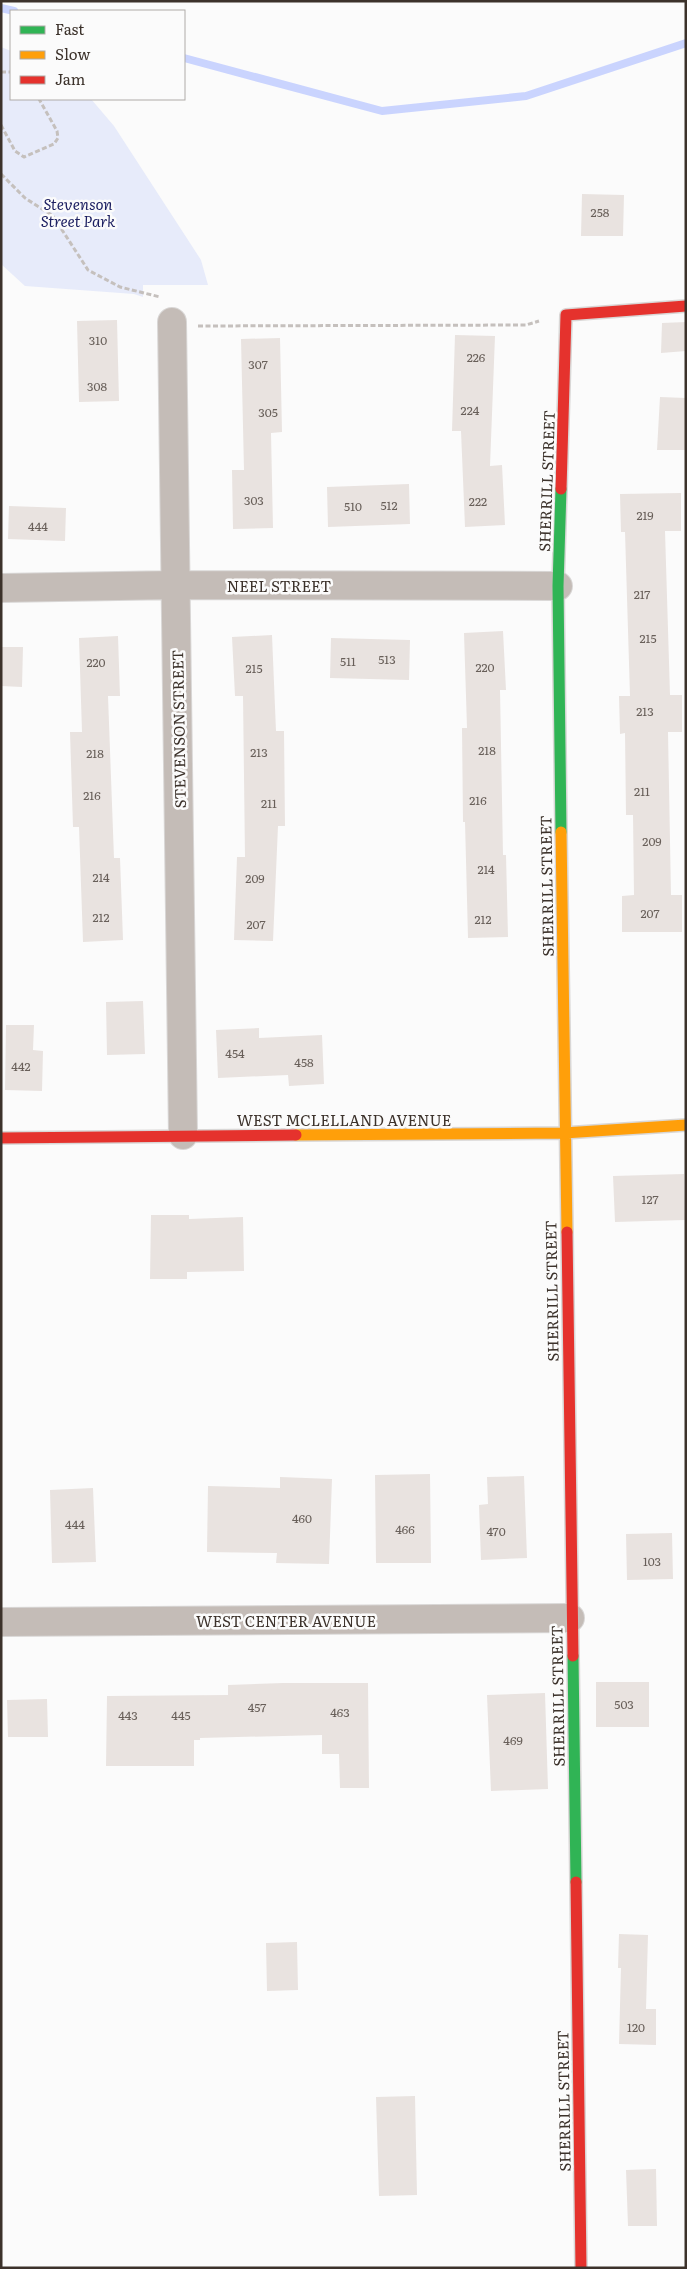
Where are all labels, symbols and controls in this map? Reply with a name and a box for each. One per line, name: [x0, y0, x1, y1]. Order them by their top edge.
legend: [10, 10, 185, 100]
text: Fast: [55, 17, 84, 40]
text: Slow: [55, 42, 90, 65]
text: Jam: [55, 67, 86, 90]
park label: Stevenson Street Park: [41, 192, 116, 232]
house number: 258: [591, 203, 610, 221]
house number: 310: [89, 331, 107, 349]
house number: 226: [467, 348, 486, 366]
house number: 307: [248, 355, 268, 373]
house number: 308: [87, 377, 107, 395]
house number: 224: [461, 401, 480, 419]
house number: 305: [258, 403, 278, 421]
street label: SHERRILL STREET: [532, 410, 560, 552]
house number: 303: [244, 491, 264, 509]
house number: 222: [469, 492, 487, 510]
house number: 512: [380, 496, 398, 514]
house number: 510: [344, 497, 362, 515]
house number: 219: [636, 506, 654, 524]
house number: 444: [28, 517, 48, 535]
street label: NEEL STREET: [227, 574, 331, 597]
house number: 217: [634, 585, 650, 603]
house number: 215: [639, 629, 657, 647]
street label: STEVENSON STREET: [165, 650, 191, 808]
house number: 513: [378, 650, 396, 668]
house number: 511: [340, 652, 356, 670]
house number: 220: [86, 653, 106, 671]
house number: 220: [475, 658, 495, 676]
house number: 215: [245, 659, 263, 677]
house number: 213: [636, 702, 654, 720]
house number: 218: [478, 741, 496, 759]
house number: 213: [250, 743, 268, 761]
house number: 218: [86, 744, 104, 762]
house number: 211: [634, 782, 650, 800]
house number: 216: [83, 786, 101, 804]
house number: 216: [469, 791, 487, 809]
house number: 211: [261, 794, 277, 812]
street label: SHERRILL STREET: [533, 815, 559, 957]
house number: 209: [642, 832, 662, 850]
house number: 214: [477, 860, 495, 878]
house number: 214: [92, 868, 110, 886]
house number: 209: [245, 869, 265, 887]
house number: 207: [640, 904, 660, 922]
house number: 212: [92, 908, 110, 926]
house number: 212: [474, 910, 492, 928]
house number: 207: [246, 915, 266, 933]
house number: 454: [225, 1044, 245, 1062]
house number: 458: [294, 1053, 314, 1071]
house number: 442: [11, 1057, 31, 1075]
street label: WEST MCLELLAND AVENUE: [237, 1108, 451, 1131]
house number: 127: [642, 1190, 658, 1208]
street label: SHERRILL STREET: [538, 1220, 564, 1362]
house number: 460: [292, 1509, 312, 1527]
house number: 444: [65, 1515, 85, 1533]
house number: 466: [395, 1520, 415, 1538]
house number: 470: [486, 1522, 506, 1540]
house number: 103: [643, 1552, 661, 1570]
street label: WEST CENTER AVENUE: [196, 1609, 376, 1632]
street label: SHERRILL STREET: [544, 1625, 570, 1767]
house number: 503: [614, 1695, 634, 1713]
house number: 457: [248, 1698, 266, 1716]
house number: 463: [330, 1703, 350, 1721]
house number: 443: [118, 1706, 138, 1724]
house number: 445: [171, 1706, 191, 1724]
house number: 469: [503, 1731, 523, 1749]
house number: 120: [627, 2018, 645, 2036]
street label: SHERRILL STREET: [550, 2030, 576, 2172]

